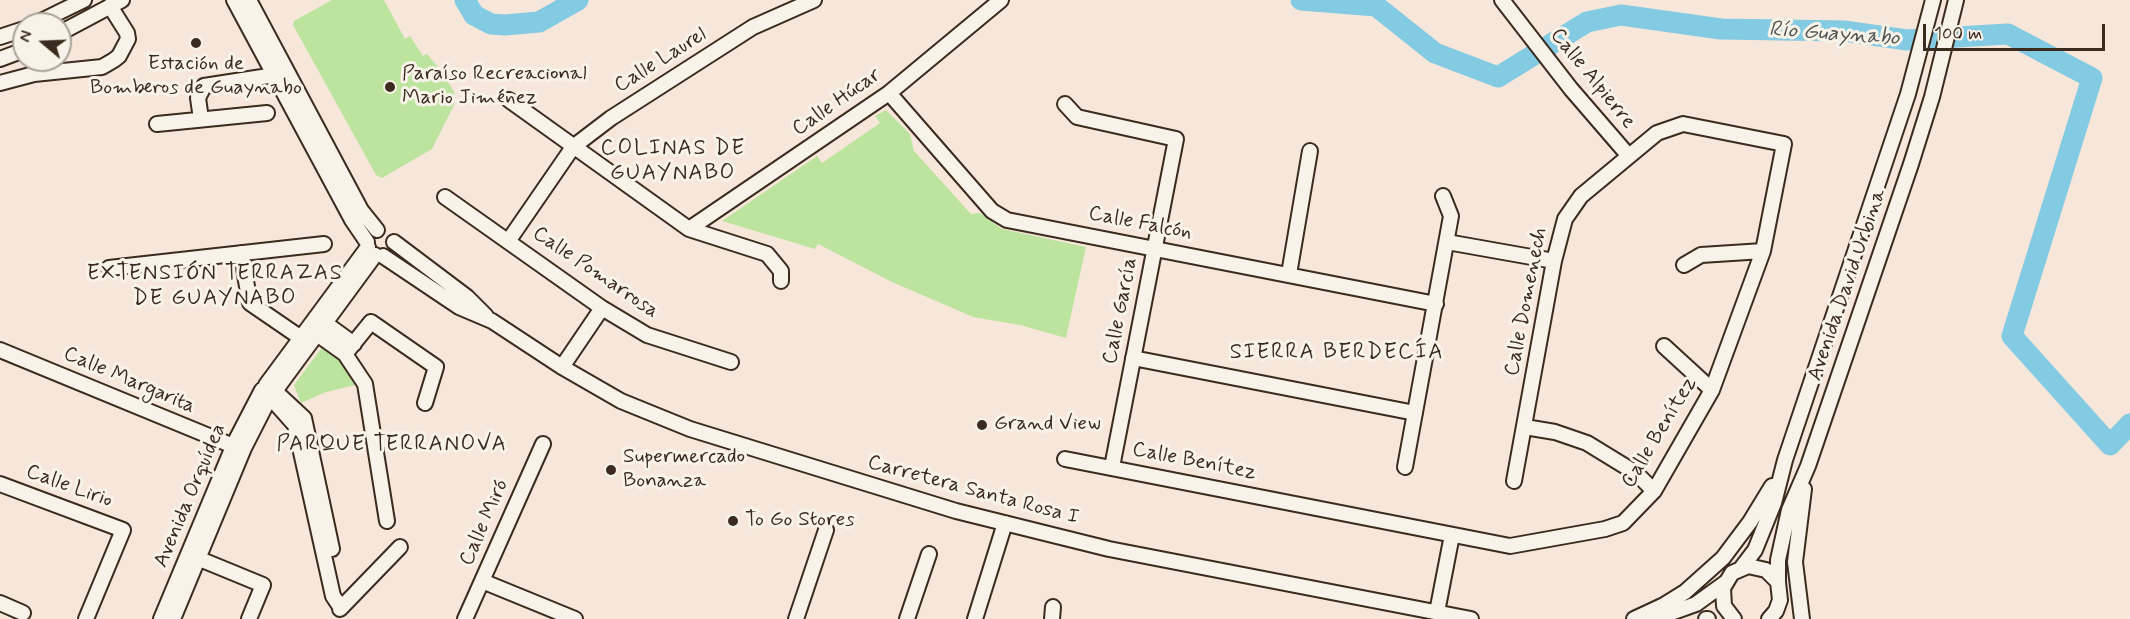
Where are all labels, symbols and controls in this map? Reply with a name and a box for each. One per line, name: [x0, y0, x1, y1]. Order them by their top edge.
north arrow: [12, 12, 72, 72]
scale bar: [1926, 12, 2108, 50]
water label: Río Guaynabo: [1768, 17, 1900, 53]
text: 100 m: [1934, 22, 1982, 46]
street label: Calle Laurel: [610, 23, 712, 99]
street label: Calle Alpierre: [1544, 24, 1640, 134]
text: N: [15, 28, 38, 45]
marker: Estación de Bomberos de Guaynabo: [189, 36, 203, 50]
place label: Estación de Bomberos de Guaynabo: [90, 52, 302, 102]
place label: Paraíso Recreacional Mario Jiménez: [402, 62, 587, 112]
street label: Calle Húcar: [788, 63, 886, 143]
marker: Paraíso Recreacional Mario Jiménez: [383, 80, 397, 94]
district label: COLINAS DE GUAYNABO: [601, 136, 745, 188]
street label: Avenida David Urbina: [1803, 186, 1893, 384]
street label: Calle Falcón: [1086, 202, 1194, 246]
street label: Calle Pomarrosa: [527, 222, 663, 324]
street label: Calle Domenech: [1500, 226, 1554, 378]
street label: Calle García: [1098, 256, 1144, 366]
district label: EXTENSIÓN TERRAZAS DE GUAYNABO: [86, 261, 344, 312]
district label: SIERRA BERDECÍA: [1226, 340, 1448, 366]
street label: Calle Margarita: [59, 342, 199, 420]
street label: Calle Benítez: [1617, 373, 1703, 493]
place label: Grand View: [994, 412, 1101, 438]
marker: Grand View: [975, 418, 989, 432]
street label: Avenida Orquídea: [149, 420, 233, 572]
district label: PARQUE TERRANOVA: [277, 432, 507, 458]
street label: Calle Benítez: [1130, 438, 1258, 486]
place label: Supermercado Bonanza: [623, 445, 745, 495]
street label: Carretera Santa Rosa I: [865, 451, 1081, 531]
street label: Calle Lirio: [22, 460, 116, 514]
marker: Supermercado Bonanza: [604, 463, 618, 477]
street label: Calle Miró: [455, 476, 515, 570]
place label: To Go Stores: [745, 508, 855, 534]
marker: To Go Stores: [726, 514, 740, 528]

